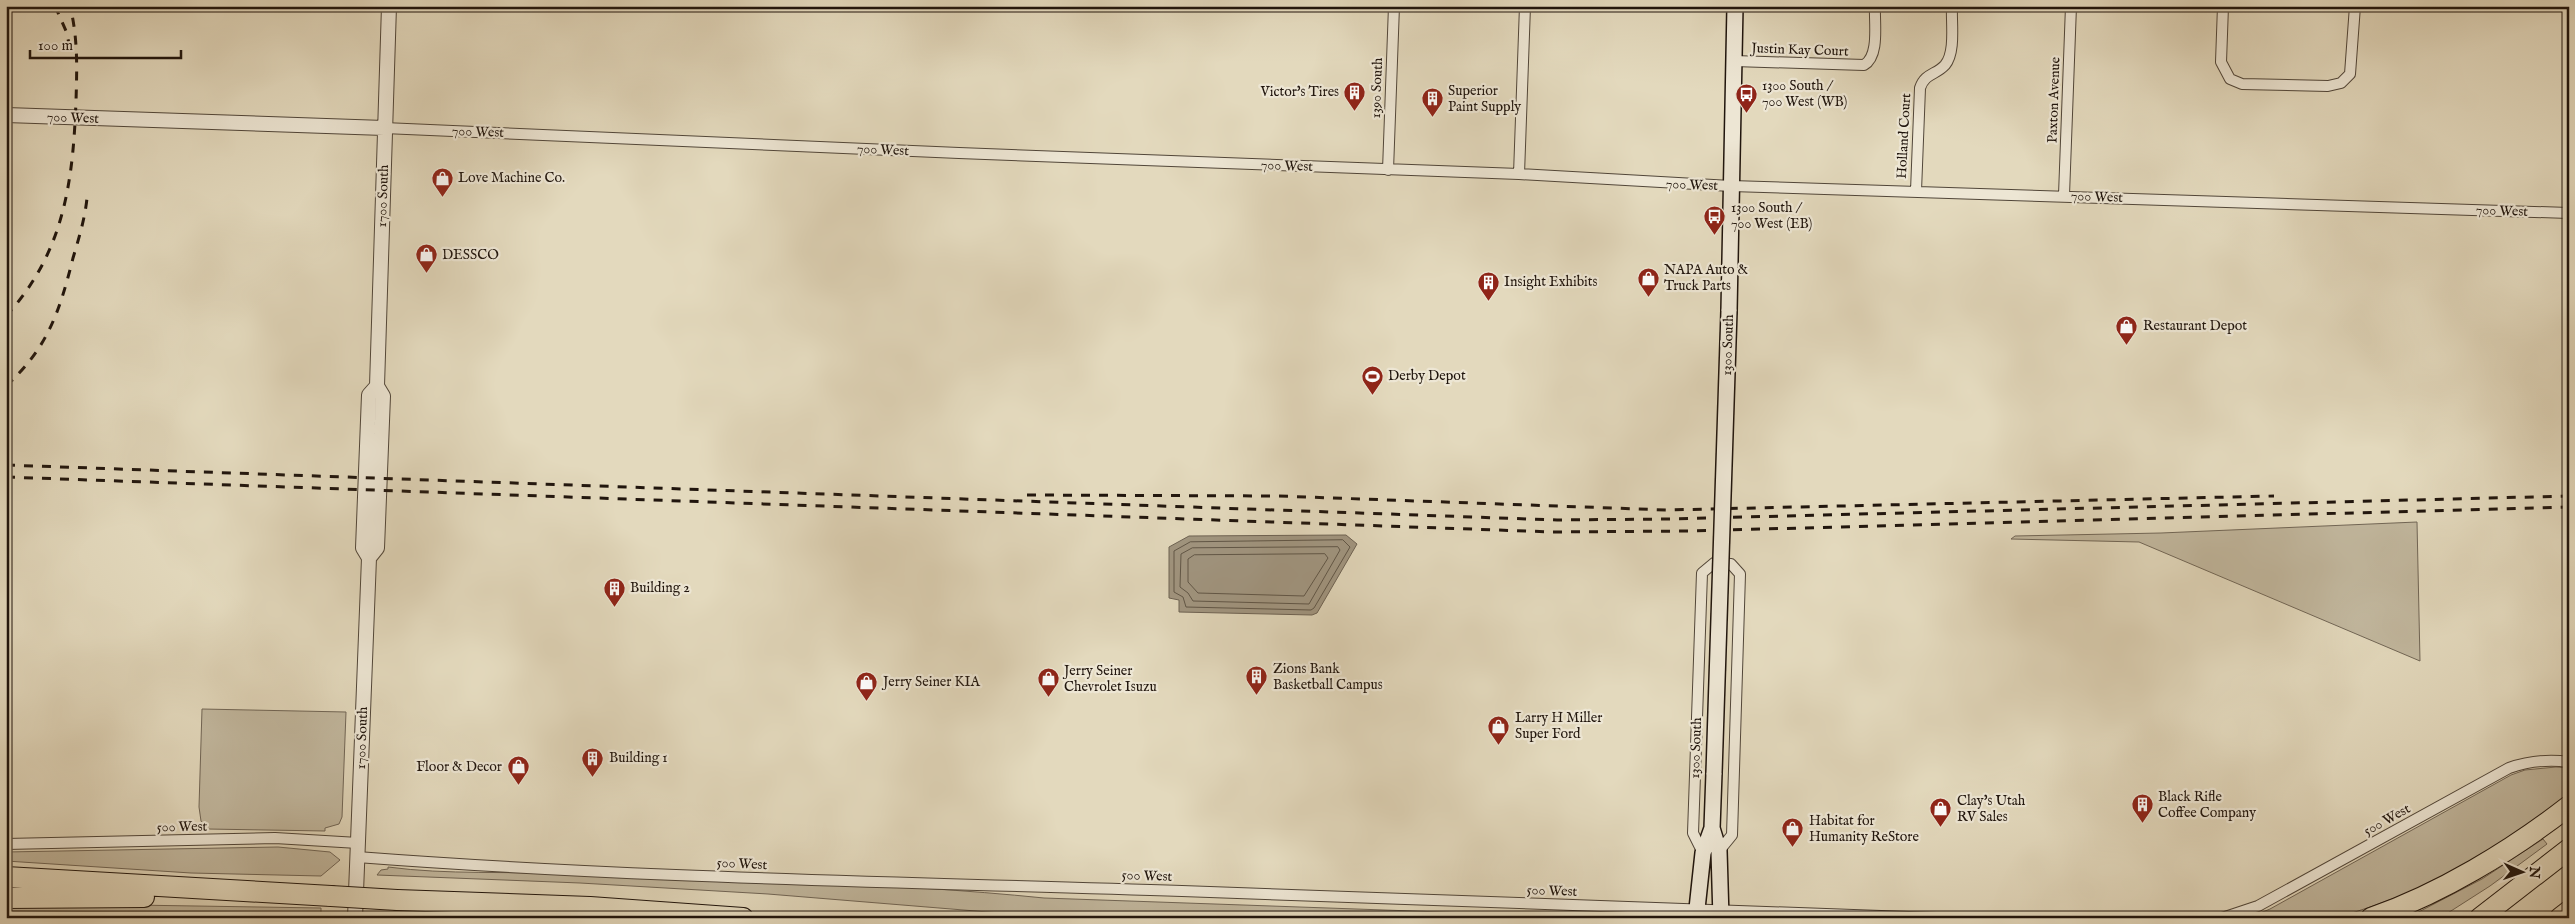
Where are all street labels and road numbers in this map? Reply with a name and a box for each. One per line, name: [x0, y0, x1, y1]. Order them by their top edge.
street label: Justin Kay Court: [1749, 39, 1849, 61]
street label: Paxton Avenue: [2043, 56, 2065, 144]
street label: 1390 South: [1367, 57, 1387, 119]
street label: Holland Court: [1893, 93, 1915, 179]
street label: 700 West: [47, 108, 100, 128]
street label: 700 West: [452, 122, 505, 142]
street label: 700 West: [856, 140, 910, 160]
street label: 700 West: [1261, 156, 1314, 176]
street label: 1700 South: [373, 164, 393, 228]
street label: 700 West: [1666, 175, 1719, 195]
street label: 700 West: [2071, 187, 2124, 207]
street label: 700 West: [2476, 201, 2529, 221]
street label: 1300 South: [1718, 313, 1738, 376]
street label: 1700 South: [352, 706, 372, 770]
street label: 1300 South: [1686, 716, 1706, 779]
street label: 500 West: [2360, 800, 2414, 840]
street label: 500 West: [157, 818, 208, 836]
street label: 500 West: [716, 854, 768, 874]
street label: 500 West: [1121, 866, 1173, 886]
street label: 500 West: [1526, 881, 1578, 901]

